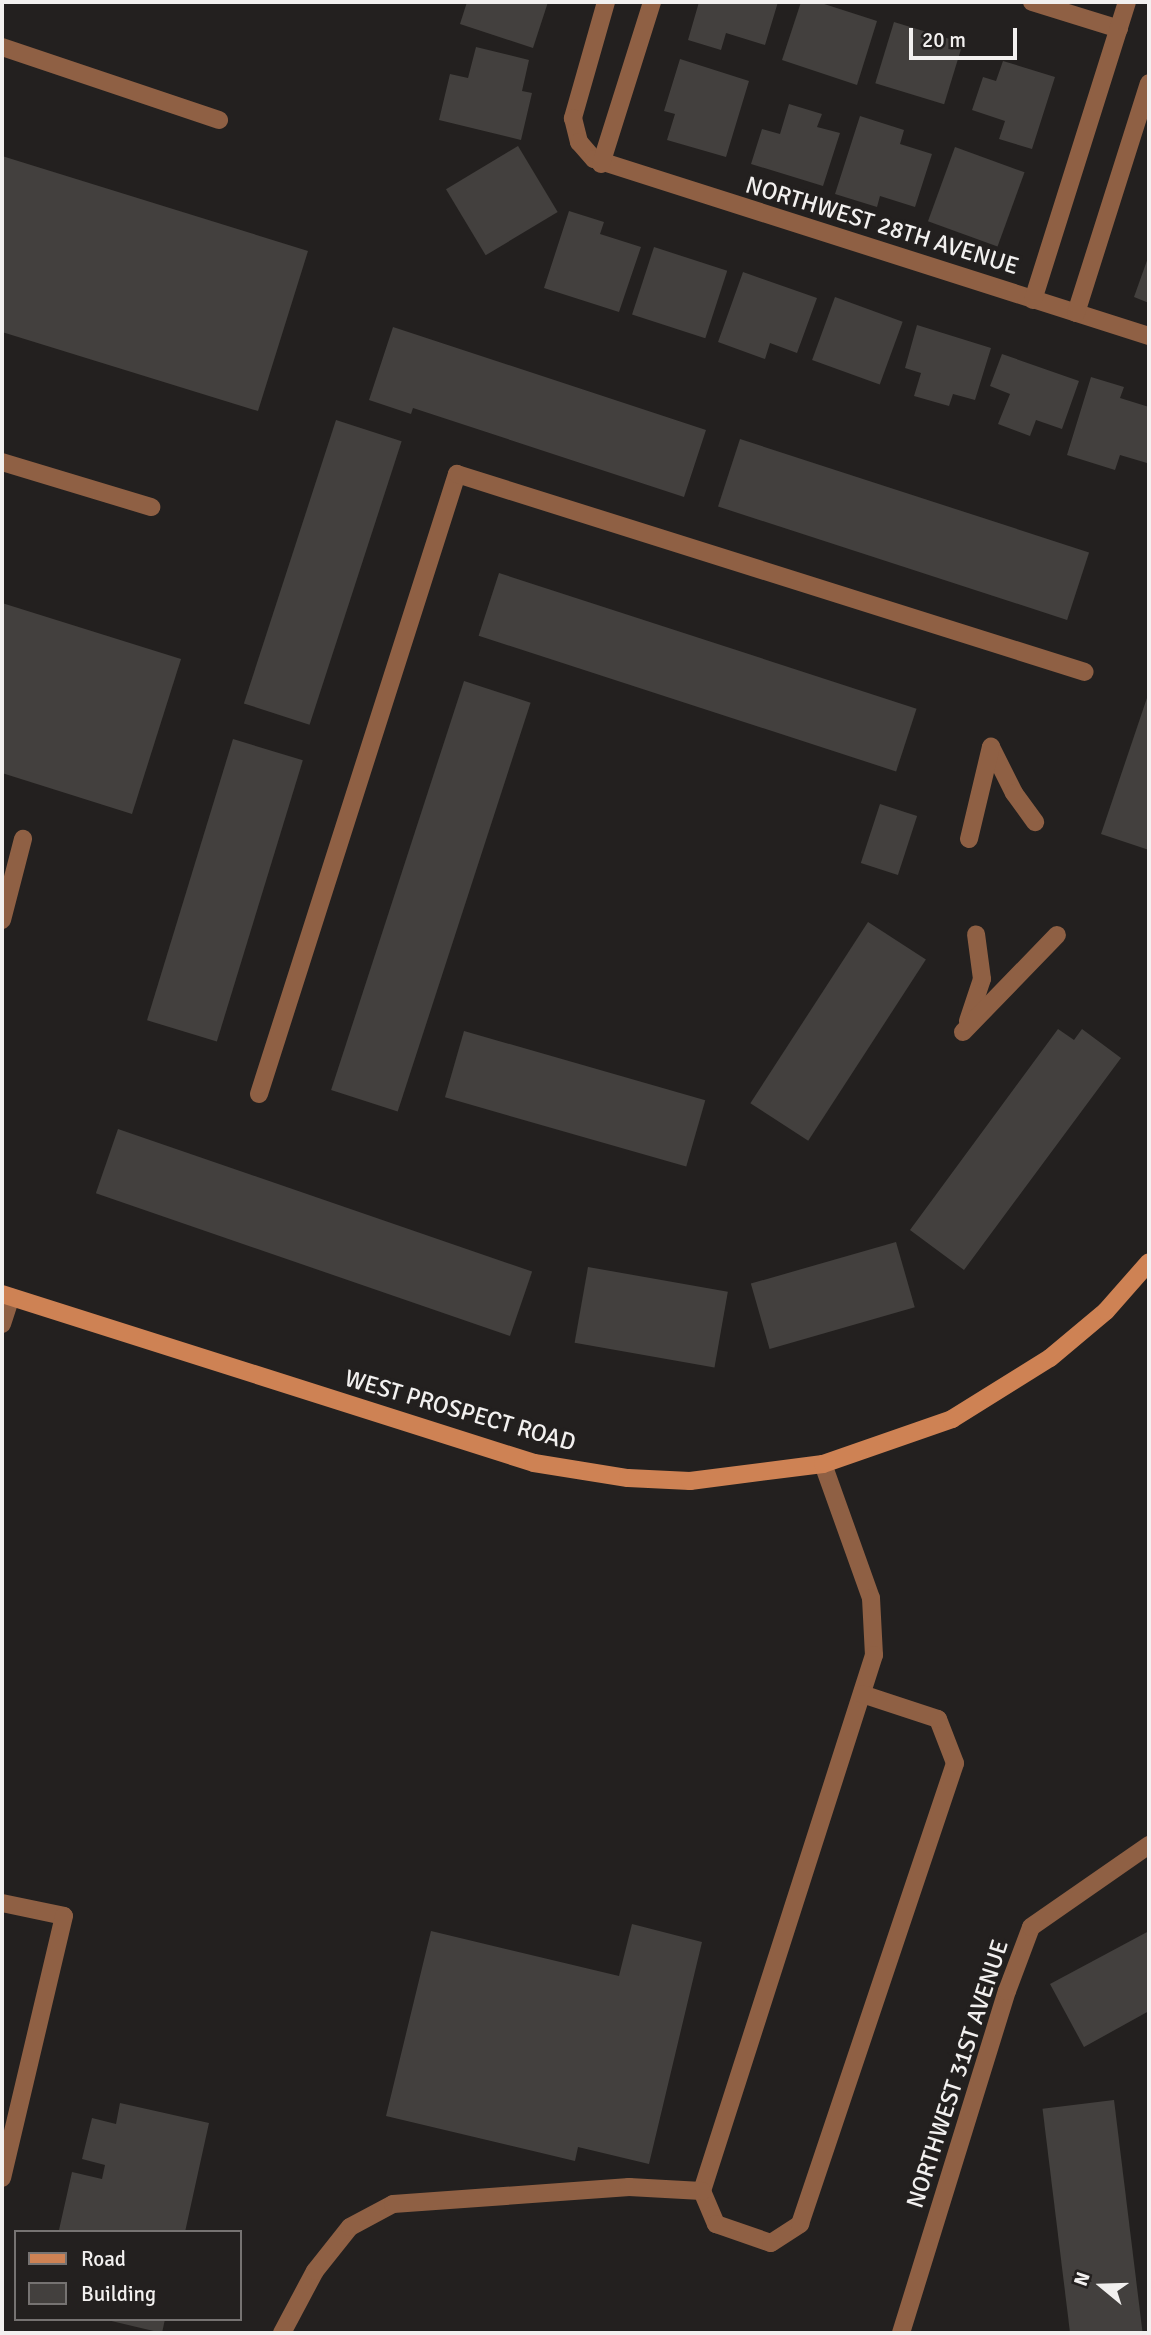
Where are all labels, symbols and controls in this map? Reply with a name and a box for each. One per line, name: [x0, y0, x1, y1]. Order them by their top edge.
scale bar: [913, 14, 1021, 58]
text: 20 m: [922, 27, 966, 53]
street label: NORTHWEST 28TH AVENUE: [742, 171, 1022, 281]
street label: WEST PROSPECT ROAD: [341, 1364, 579, 1458]
street label: NORTHWEST 31ST AVENUE: [901, 1936, 1015, 2212]
legend: [14, 2230, 242, 2321]
text: Road: [81, 2246, 126, 2272]
north arrow: [1067, 2251, 1137, 2321]
text: N: [1069, 2269, 1096, 2289]
text: Building: [81, 2281, 156, 2307]

